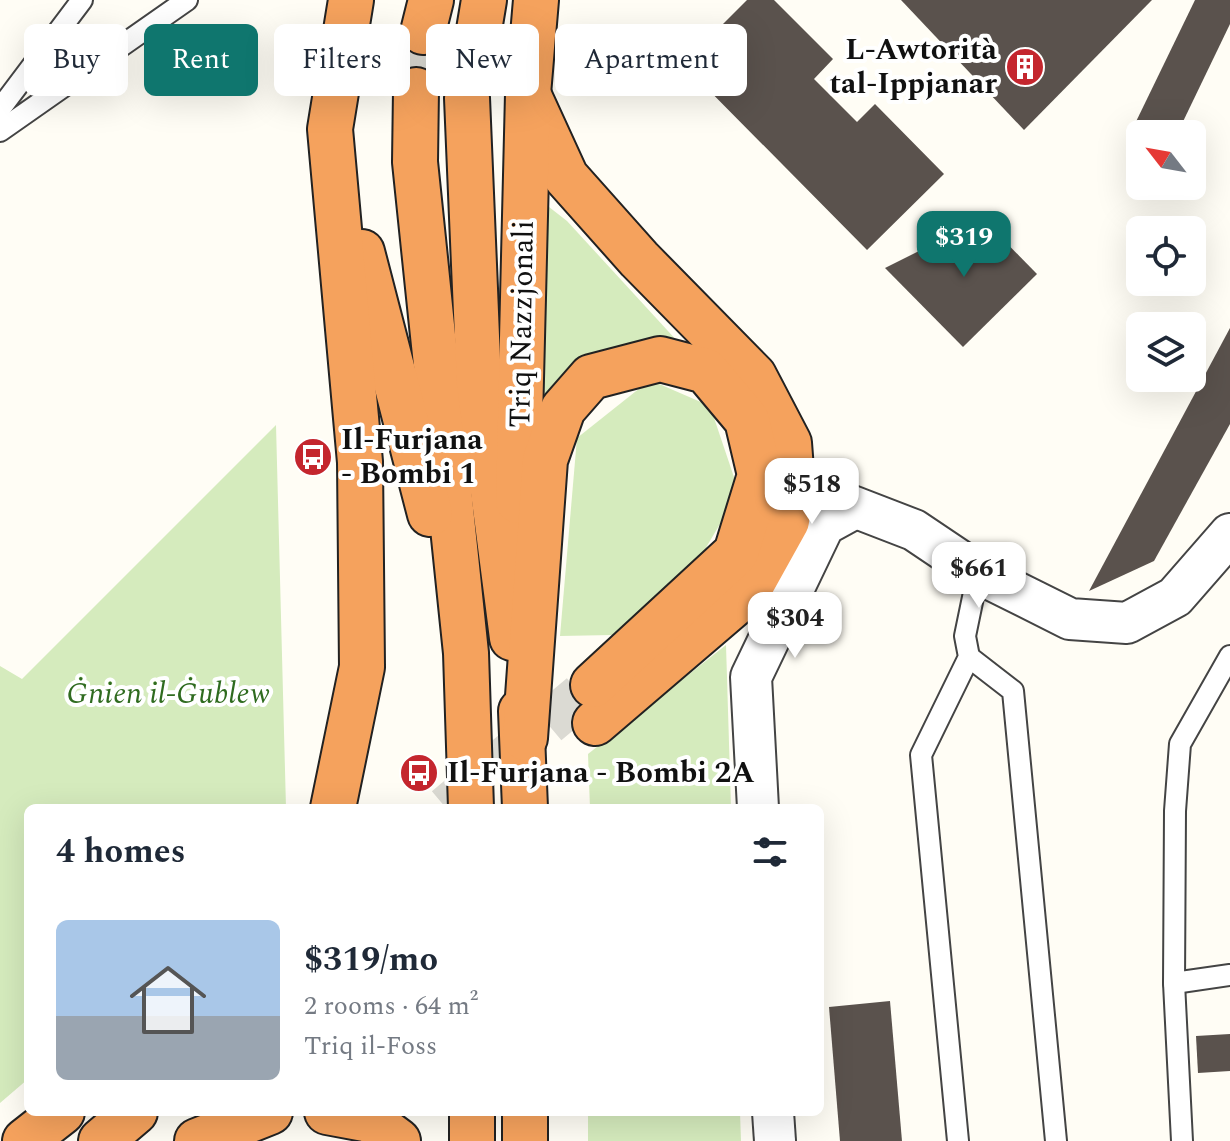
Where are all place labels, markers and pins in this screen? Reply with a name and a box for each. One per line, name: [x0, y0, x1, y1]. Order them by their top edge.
place label: L-Awtorità tal-Ippjanar: [829, 27, 998, 107]
building icon: L-Awtorità tal-Ippjanar: [1004, 46, 1046, 88]
pin: $319: [917, 211, 1011, 279]
place label: Il-Furjana - Bombi 1: [341, 417, 483, 497]
bus stop icon: Il-Furjana - Bombi 1: [292, 436, 334, 478]
pin: $518: [765, 458, 859, 526]
pin: $661: [932, 542, 1026, 610]
pin: $304: [748, 592, 842, 660]
place label: Il-Furjana - Bombi 2A: [447, 750, 755, 796]
bus stop icon: Il-Furjana - Bombi 2A: [398, 752, 440, 794]

